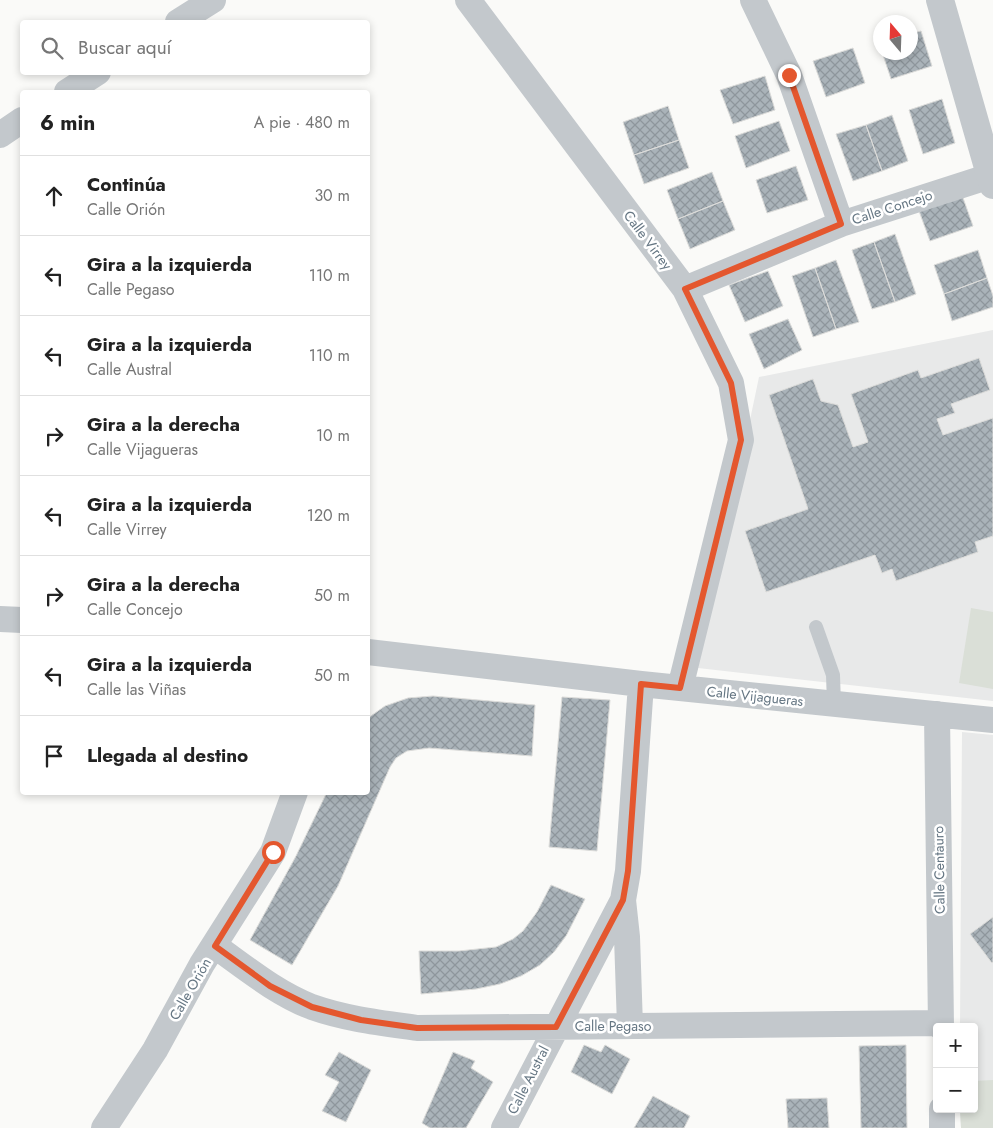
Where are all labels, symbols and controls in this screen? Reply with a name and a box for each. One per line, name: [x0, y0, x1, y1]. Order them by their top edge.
north arrow: [873, 15, 918, 60]
search box: [20, 20, 370, 75]
icon: search: [38, 34, 66, 62]
text: Buscar aquí: [78, 34, 172, 61]
route end: [778, 64, 801, 87]
text: 6 min: [40, 108, 95, 138]
text: A pie · 480 m: [254, 111, 350, 134]
text: Continúa: [87, 171, 166, 198]
icon: ahead: [40, 182, 68, 210]
text: 30 m: [314, 184, 350, 207]
street label: Calle Concejo: [849, 184, 935, 229]
text: Calle Orión: [87, 198, 165, 221]
street label: Calle Virrey: [619, 206, 677, 274]
text: Gira a la izquierda: [87, 251, 252, 278]
icon: left: [40, 262, 68, 290]
text: 110 m: [309, 264, 350, 287]
text: Calle Pegaso: [87, 278, 175, 301]
text: Gira a la izquierda: [87, 331, 252, 358]
icon: left: [40, 342, 68, 370]
text: 110 m: [309, 344, 350, 367]
text: Calle Austral: [87, 358, 172, 381]
text: Gira a la derecha: [87, 411, 240, 438]
icon: right: [40, 422, 68, 450]
text: 10 m: [316, 424, 350, 447]
text: Calle Vijagueras: [87, 438, 198, 461]
text: Gira a la izquierda: [87, 491, 252, 518]
icon: left: [40, 502, 68, 530]
text: 120 m: [307, 504, 350, 527]
text: Calle Virrey: [87, 518, 167, 541]
text: Gira a la derecha: [87, 571, 240, 598]
icon: right: [40, 582, 68, 610]
text: 50 m: [314, 584, 350, 607]
text: Calle Concejo: [87, 598, 183, 621]
text: Gira a la izquierda: [87, 651, 252, 678]
icon: left: [40, 662, 68, 690]
text: 50 m: [314, 664, 350, 687]
text: Calle las Viñas: [87, 678, 186, 701]
street label: Calle Vijagueras: [706, 681, 805, 711]
icon: arrive: [40, 742, 68, 770]
text: Llegada al destino: [87, 742, 248, 769]
street label: Calle Centauro: [928, 825, 950, 914]
route start: [262, 841, 285, 864]
street label: Calle Orión: [164, 954, 216, 1024]
street label: Calle Pegaso: [575, 1016, 652, 1036]
map controls: [933, 1023, 978, 1113]
button: +: [933, 1023, 978, 1068]
street label: Calle Austral: [502, 1042, 554, 1118]
button: −: [933, 1068, 978, 1113]

